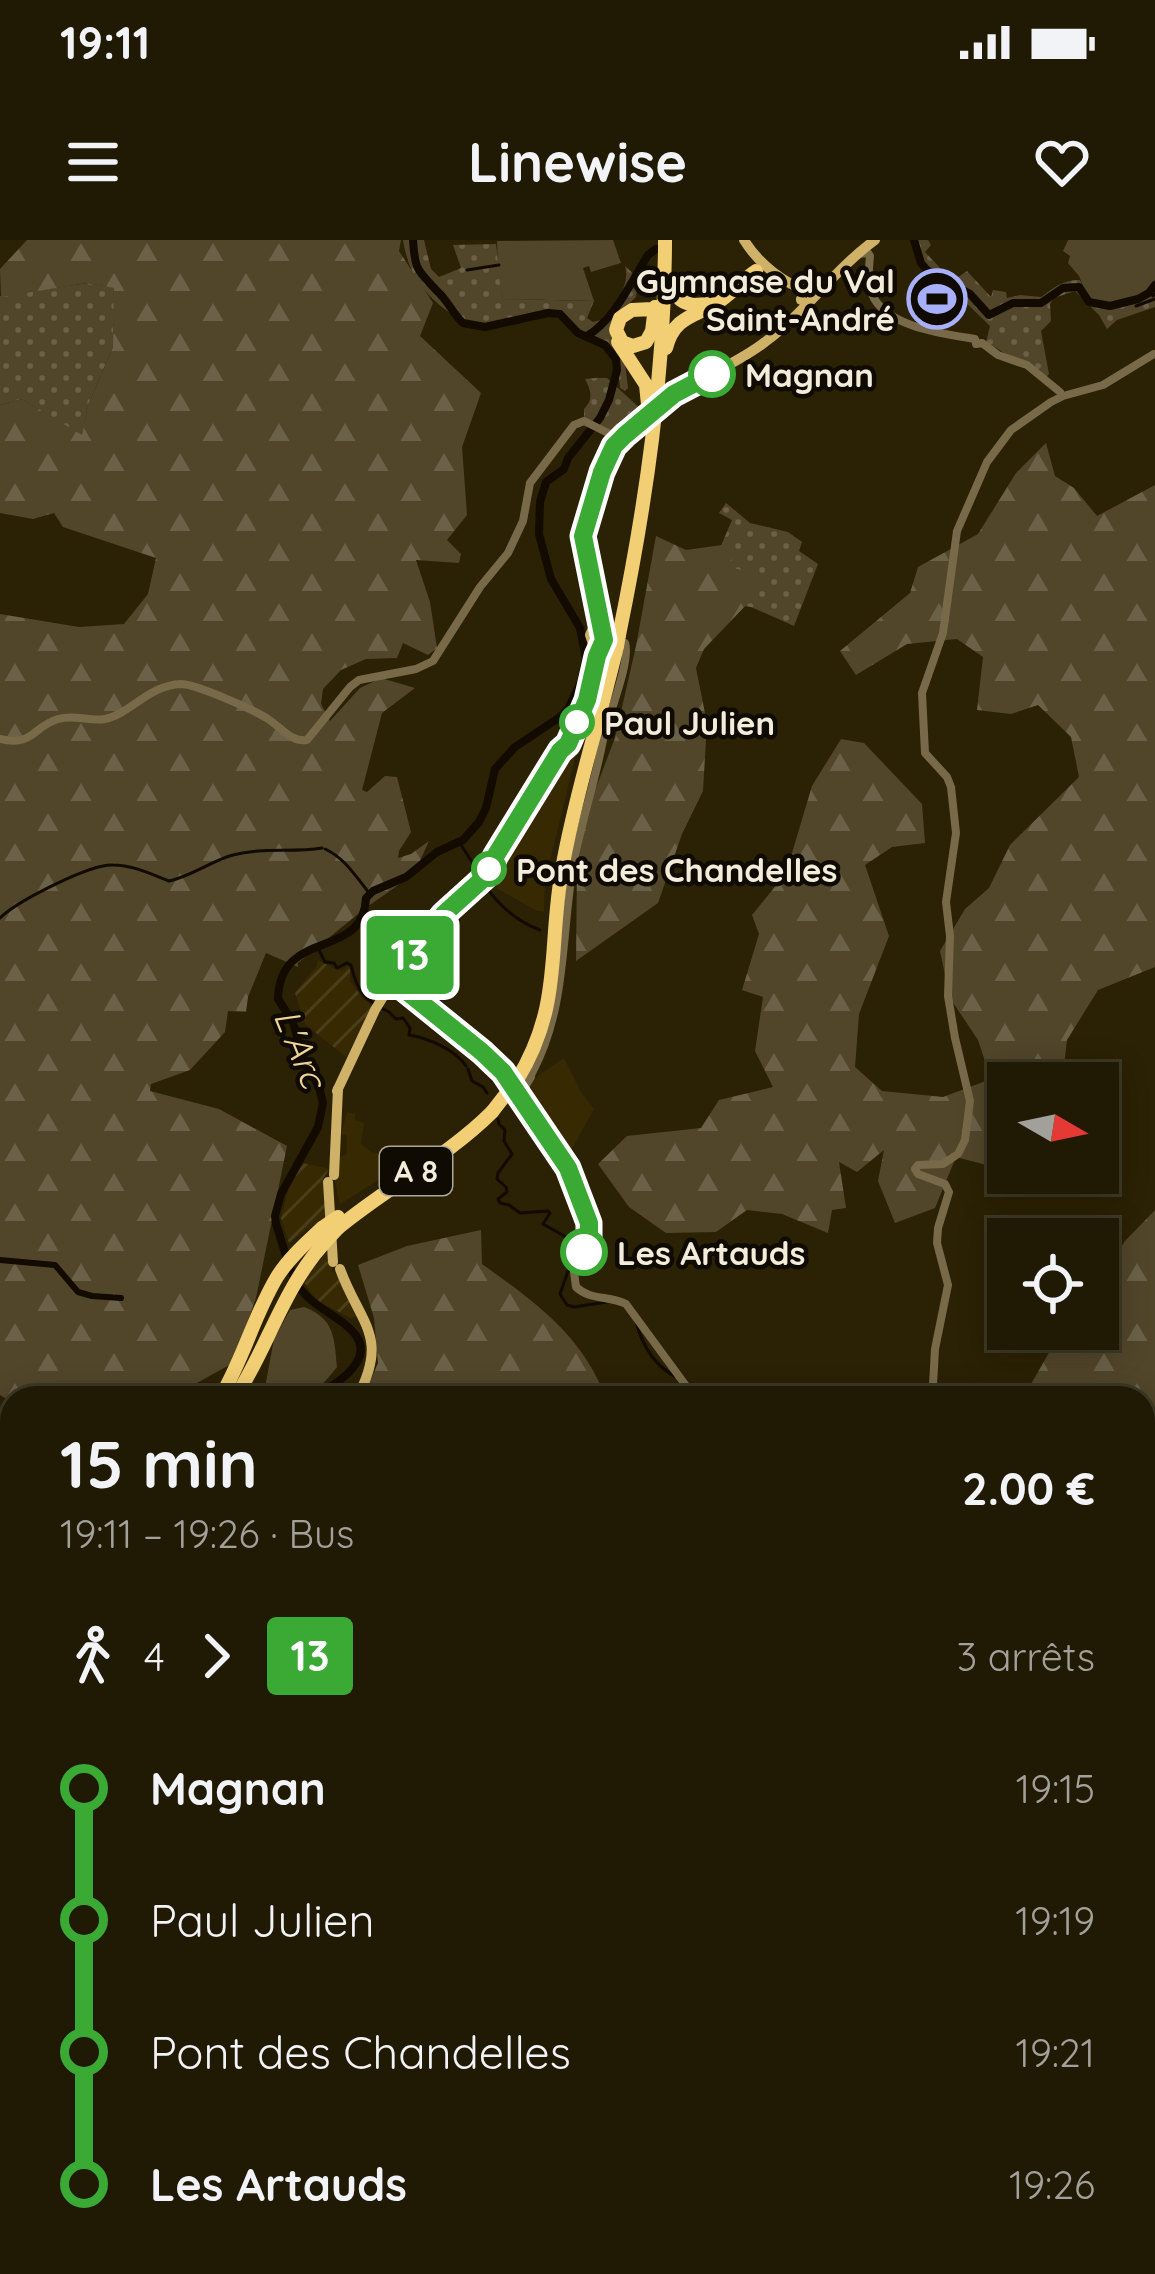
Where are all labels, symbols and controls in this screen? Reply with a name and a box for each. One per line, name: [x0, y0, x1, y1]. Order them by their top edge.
text: 19:11: [60, 14, 150, 70]
text: Linewise: [468, 128, 687, 196]
icon: menu: [60, 129, 126, 195]
icon: heart: [1029, 129, 1095, 195]
place label: Gymnase du Val Saint-André: [636, 260, 895, 339]
sports icon: Gymnase du Val Saint-André: [906, 268, 968, 330]
marker: Magnan: [690, 352, 734, 396]
place label: Magnan: [745, 354, 874, 395]
place label: Paul Julien: [604, 702, 775, 743]
marker: Paul Julien: [561, 706, 593, 738]
place label: Pont des Chandelles: [516, 849, 837, 890]
marker: Pont des Chandelles: [473, 853, 505, 885]
line badge: 13: [356, 916, 464, 994]
text: 13: [391, 928, 429, 981]
water label: L'Arc: [265, 1002, 338, 1097]
north arrow: [987, 1062, 1119, 1194]
map controls: [987, 1062, 1119, 1350]
road number: A 8: [380, 1147, 452, 1195]
button: locate: [987, 1218, 1119, 1350]
marker: Les Artauds: [562, 1230, 606, 1274]
place label: Les Artauds: [617, 1232, 805, 1273]
text: 15 min: [60, 1422, 258, 1505]
text: 2.00 €: [962, 1460, 1095, 1516]
text: 19:11 – 19:26 · Bus: [60, 1509, 354, 1558]
icon: walk: [60, 1623, 126, 1689]
icon: forward: [183, 1623, 249, 1689]
text: 13: [291, 1629, 329, 1682]
text: 4: [144, 1632, 165, 1681]
text: 3 arrêts: [957, 1632, 1095, 1681]
text: Magnan: [150, 1760, 326, 1816]
text: 19:15: [1016, 1764, 1095, 1813]
text: Paul Julien: [150, 1892, 374, 1948]
text: 19:19: [1015, 1896, 1095, 1945]
text: Pont des Chandelles: [150, 2024, 571, 2080]
text: 19:21: [1015, 2028, 1095, 2077]
text: Les Artauds: [150, 2156, 407, 2212]
text: 19:26: [1009, 2160, 1095, 2209]

